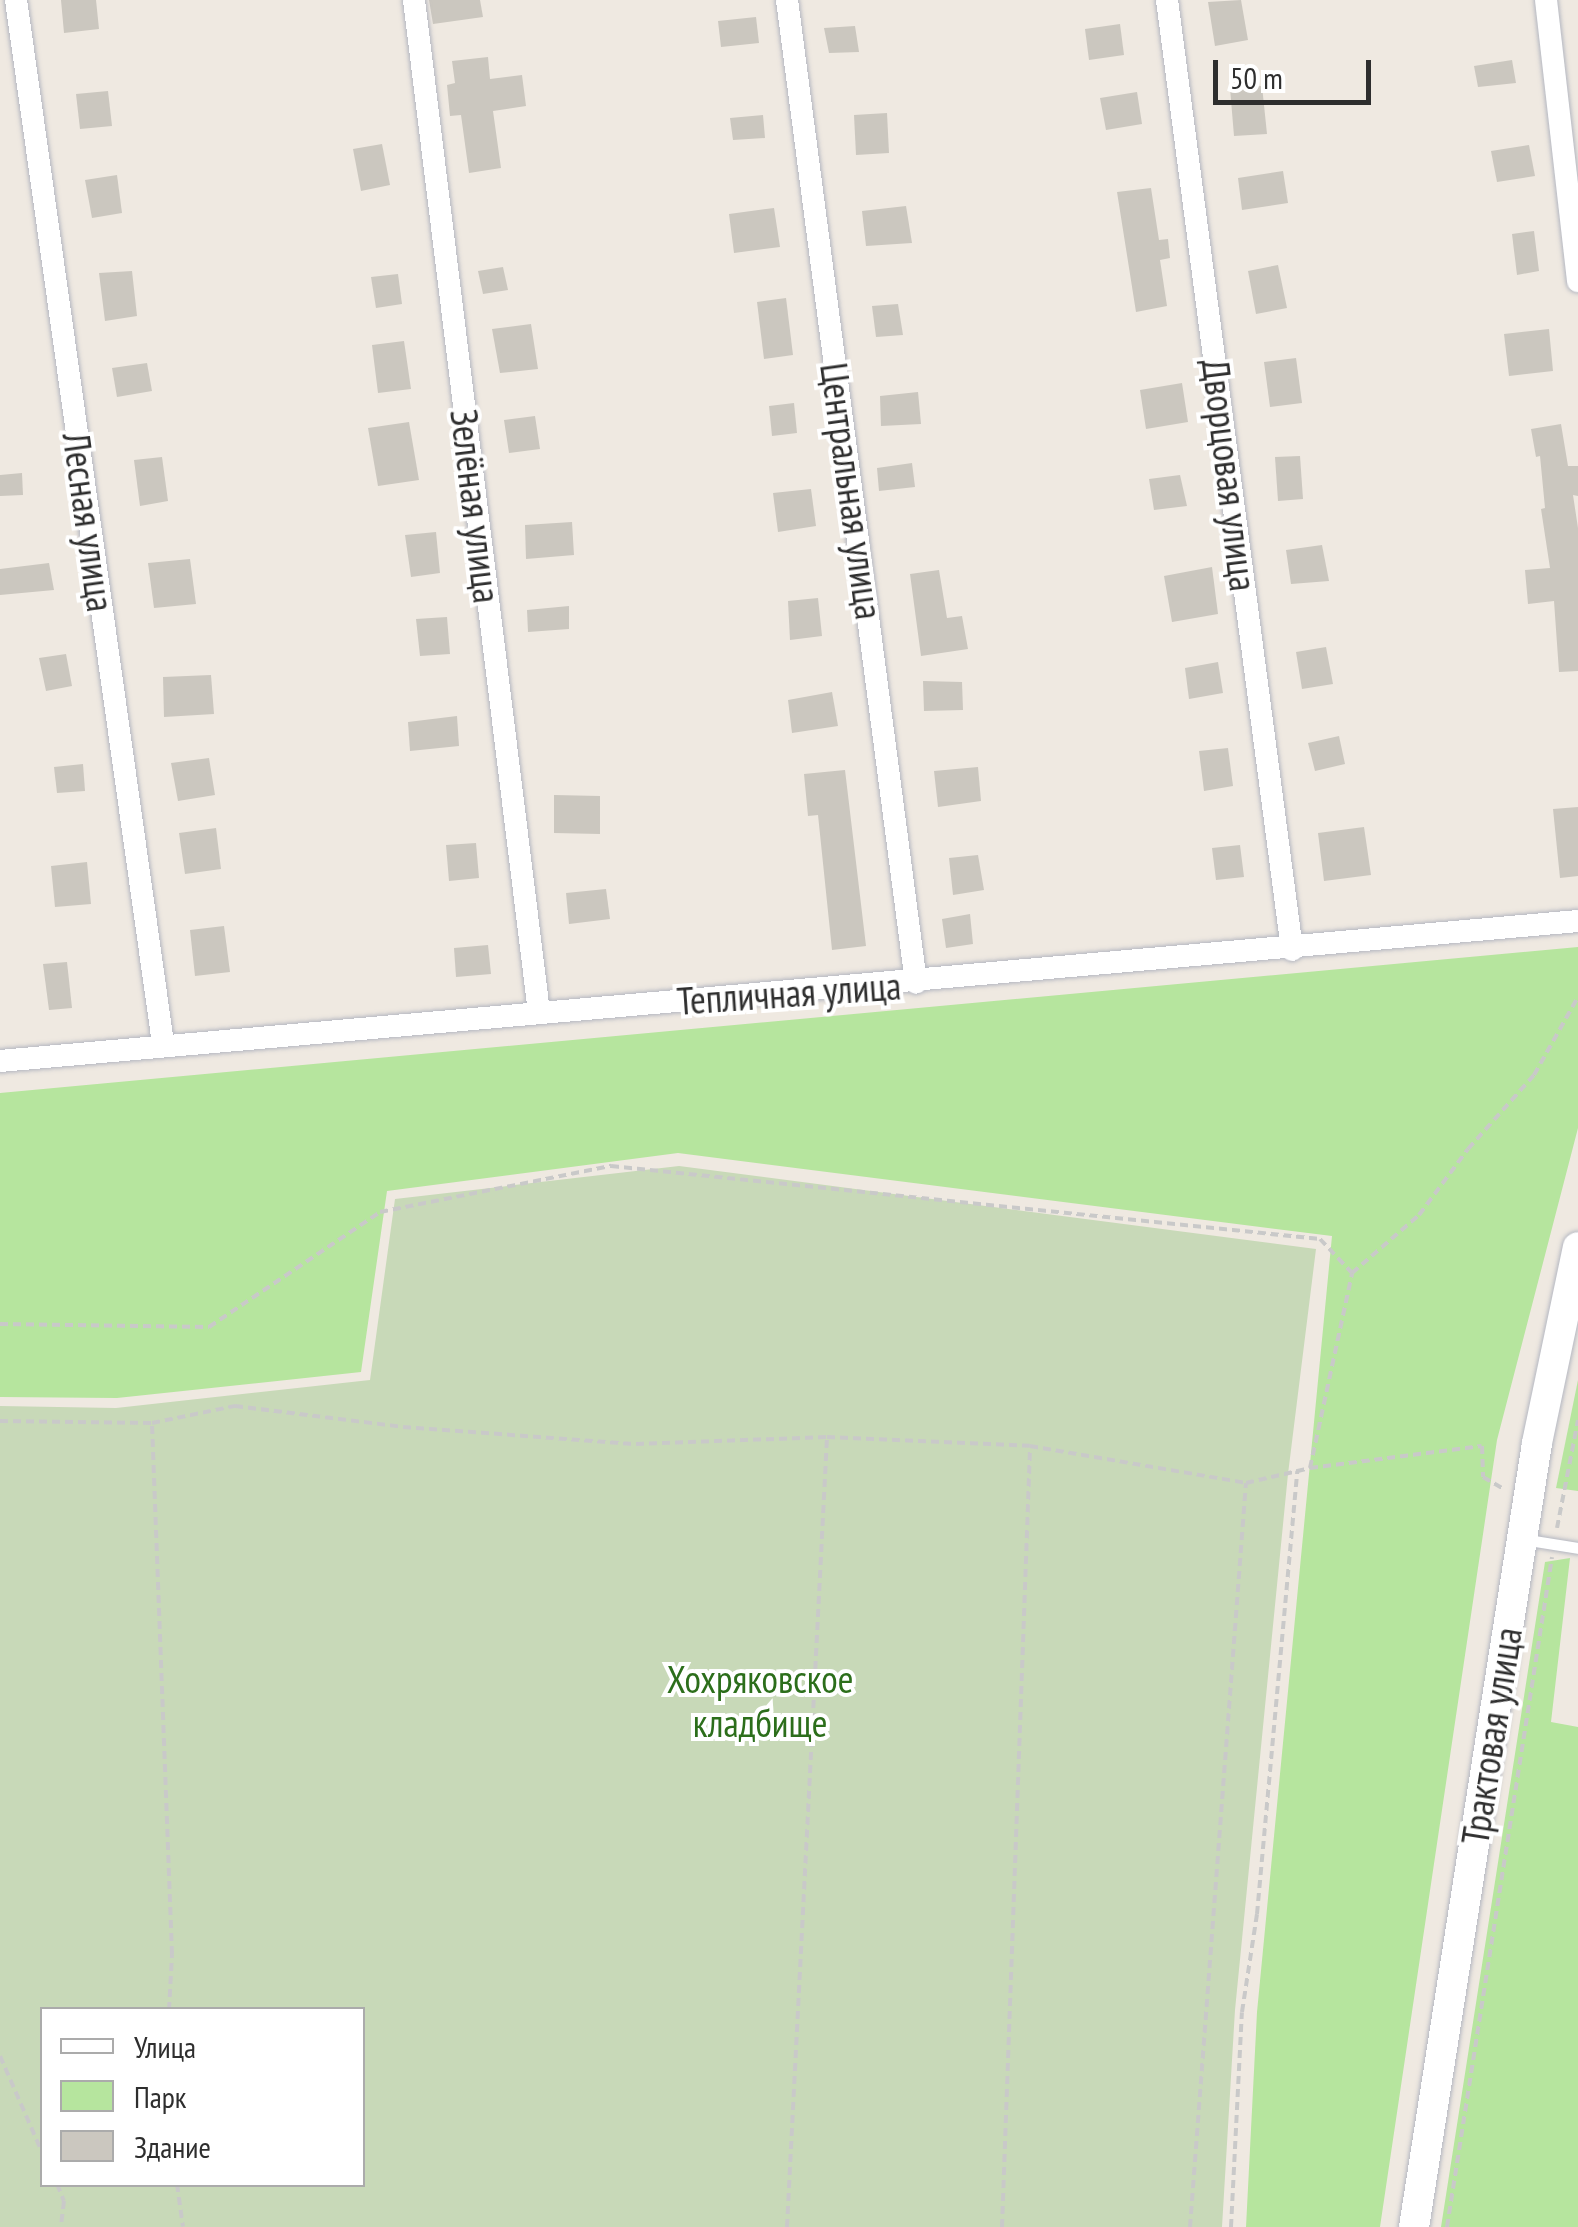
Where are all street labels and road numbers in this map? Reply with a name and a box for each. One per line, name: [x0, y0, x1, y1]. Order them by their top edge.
street label: Дворцовая улица: [1193, 356, 1267, 594]
street label: Центральная улица: [811, 360, 893, 622]
street label: Зелёная улица: [441, 406, 511, 606]
street label: Лесная улица: [54, 430, 124, 614]
street label: Тепличная улица: [675, 962, 903, 1024]
street label: Трактовая улица: [1451, 1624, 1531, 1848]

